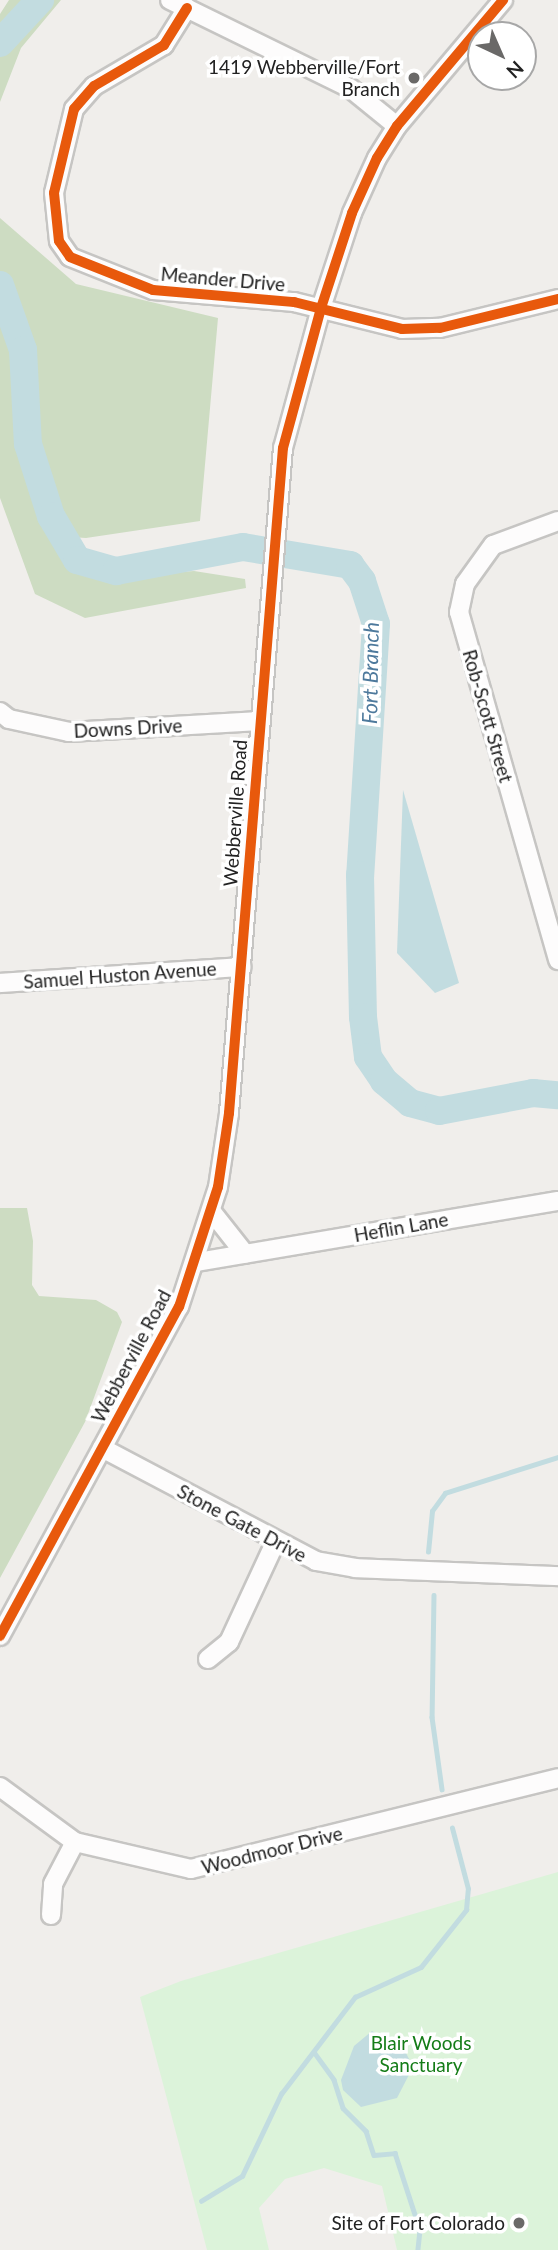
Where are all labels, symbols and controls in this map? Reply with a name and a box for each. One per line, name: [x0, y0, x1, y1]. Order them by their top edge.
north arrow: [467, 21, 537, 91]
place label: 1419 Webberville/Fort Branch: [208, 56, 400, 100]
text: N: [502, 57, 529, 83]
marker: 1419 Webberville/Fort Branch: [406, 70, 422, 86]
street label: Meander Drive: [160, 262, 286, 296]
water label: Fort Branch: [357, 622, 383, 724]
street label: Rob-Scott Street: [458, 647, 518, 785]
street label: Downs Drive: [73, 714, 183, 742]
street label: Webberville Road: [218, 739, 252, 887]
street label: Samuel Huston Avenue: [22, 957, 218, 993]
street label: Heflin Lane: [352, 1208, 450, 1246]
street label: Webberville Road: [86, 1286, 176, 1426]
street label: Stone Gate Drive: [174, 1479, 310, 1567]
street label: Woodmoor Drive: [199, 1821, 345, 1879]
park label: Blair Woods Sanctuary: [370, 2032, 472, 2076]
place label: Site of Fort Colorado: [331, 2212, 505, 2234]
marker: Site of Fort Colorado: [511, 2215, 527, 2231]

